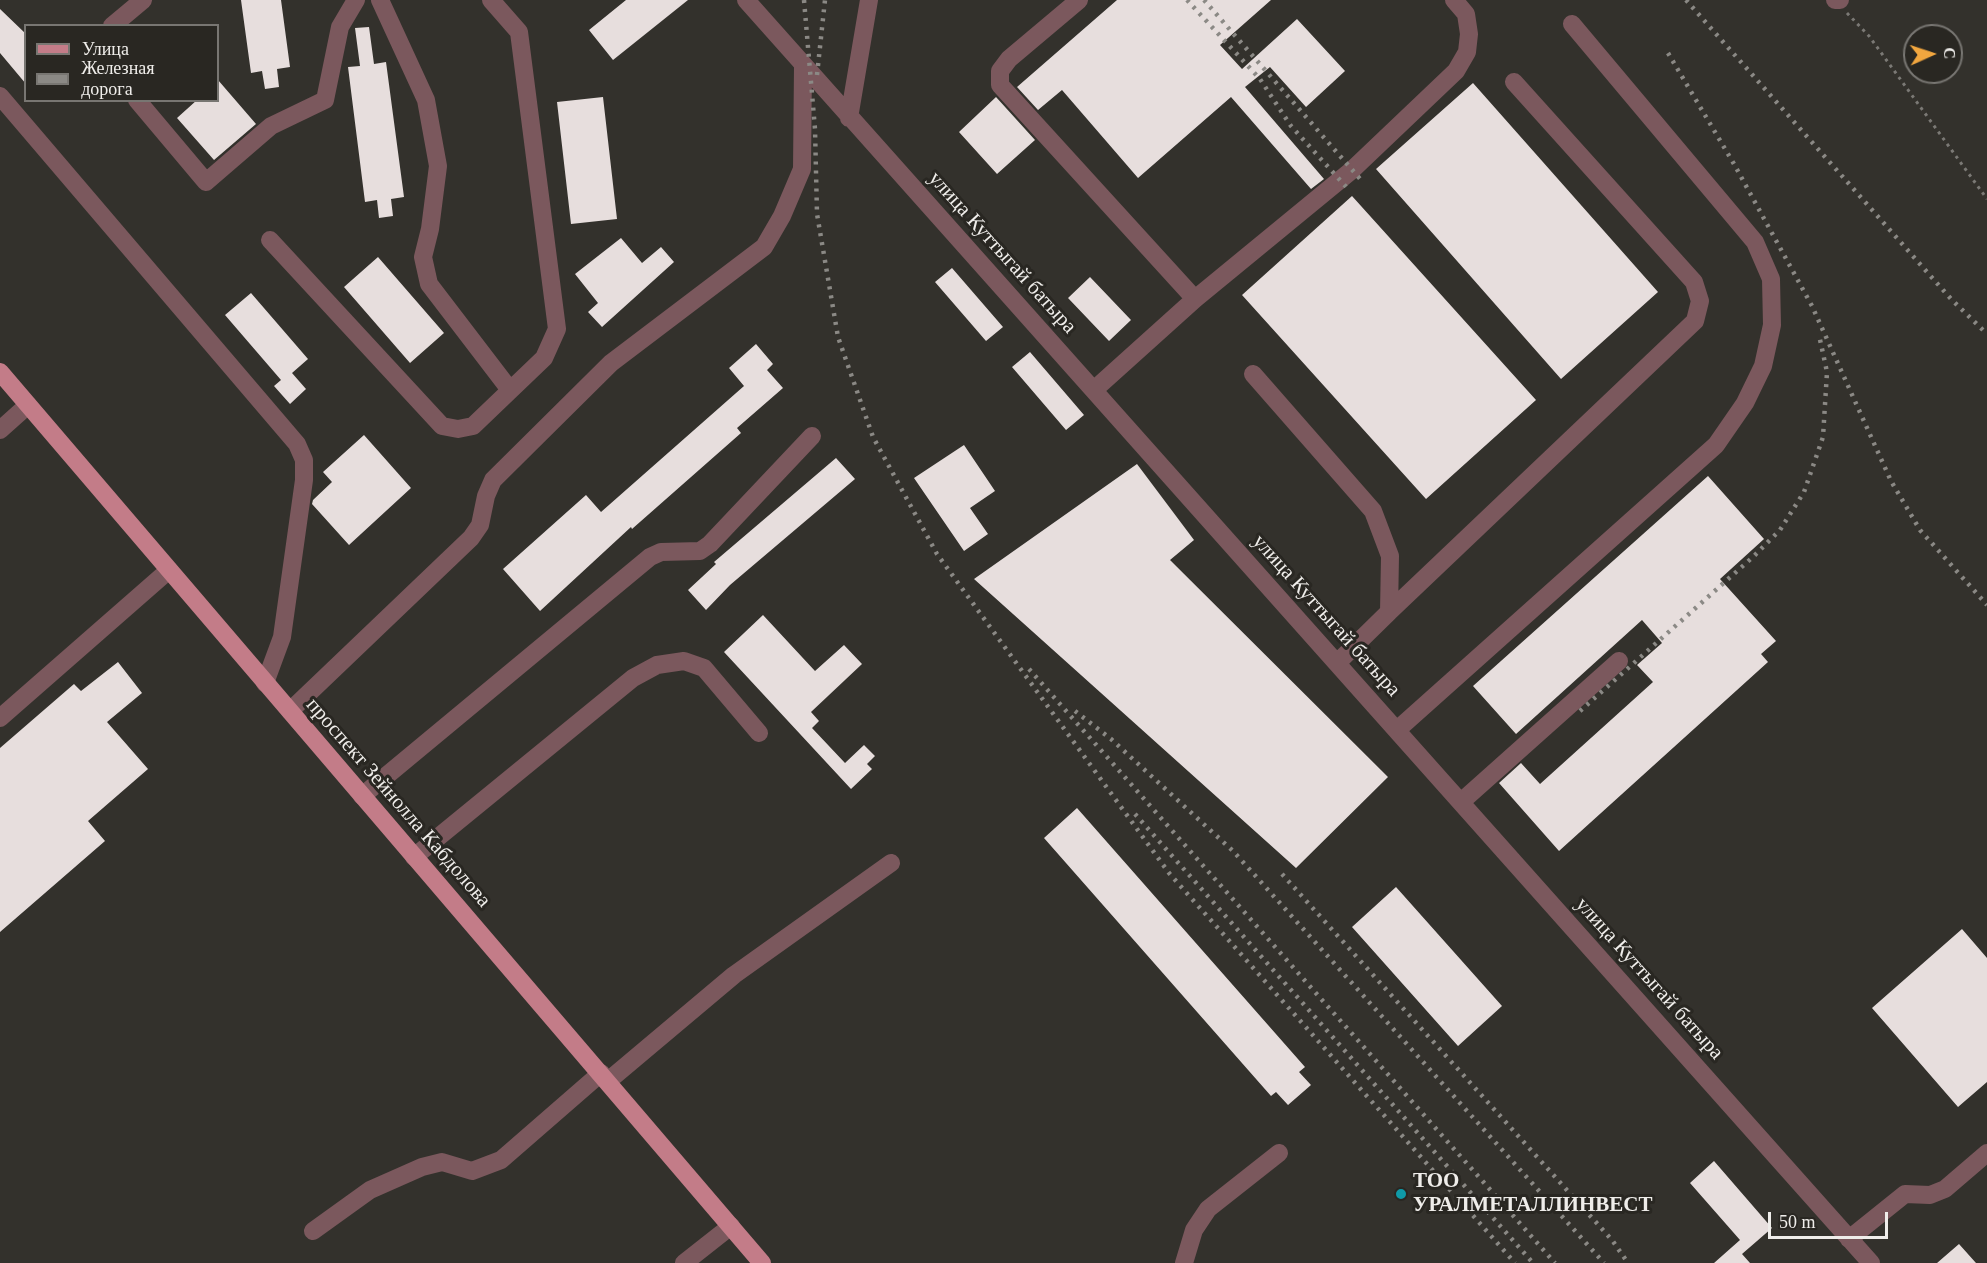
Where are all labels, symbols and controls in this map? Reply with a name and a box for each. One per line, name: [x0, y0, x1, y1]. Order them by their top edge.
legend: [24, 24, 219, 102]
north arrow: [1903, 24, 1963, 84]
text: Улица: [82, 39, 129, 59]
text: С: [1941, 47, 1958, 59]
text: Железная дорога: [81, 58, 155, 99]
street label: улица Куттыгай батыра: [923, 167, 1081, 339]
street label: улица Куттыгай батыра: [1247, 530, 1405, 702]
street label: проспект Зейнолла Кабдолова: [300, 693, 496, 913]
street label: улица Куттыгай батыра: [1570, 893, 1728, 1065]
place label: ТОО УРАЛМЕТАЛЛИНВЕСТ: [1413, 1169, 1652, 1219]
marker: ТОО УРАЛМЕТАЛЛИНВЕСТ: [1394, 1187, 1408, 1201]
scale bar: [1771, 1200, 1891, 1238]
text: 50 m: [1779, 1212, 1816, 1232]

